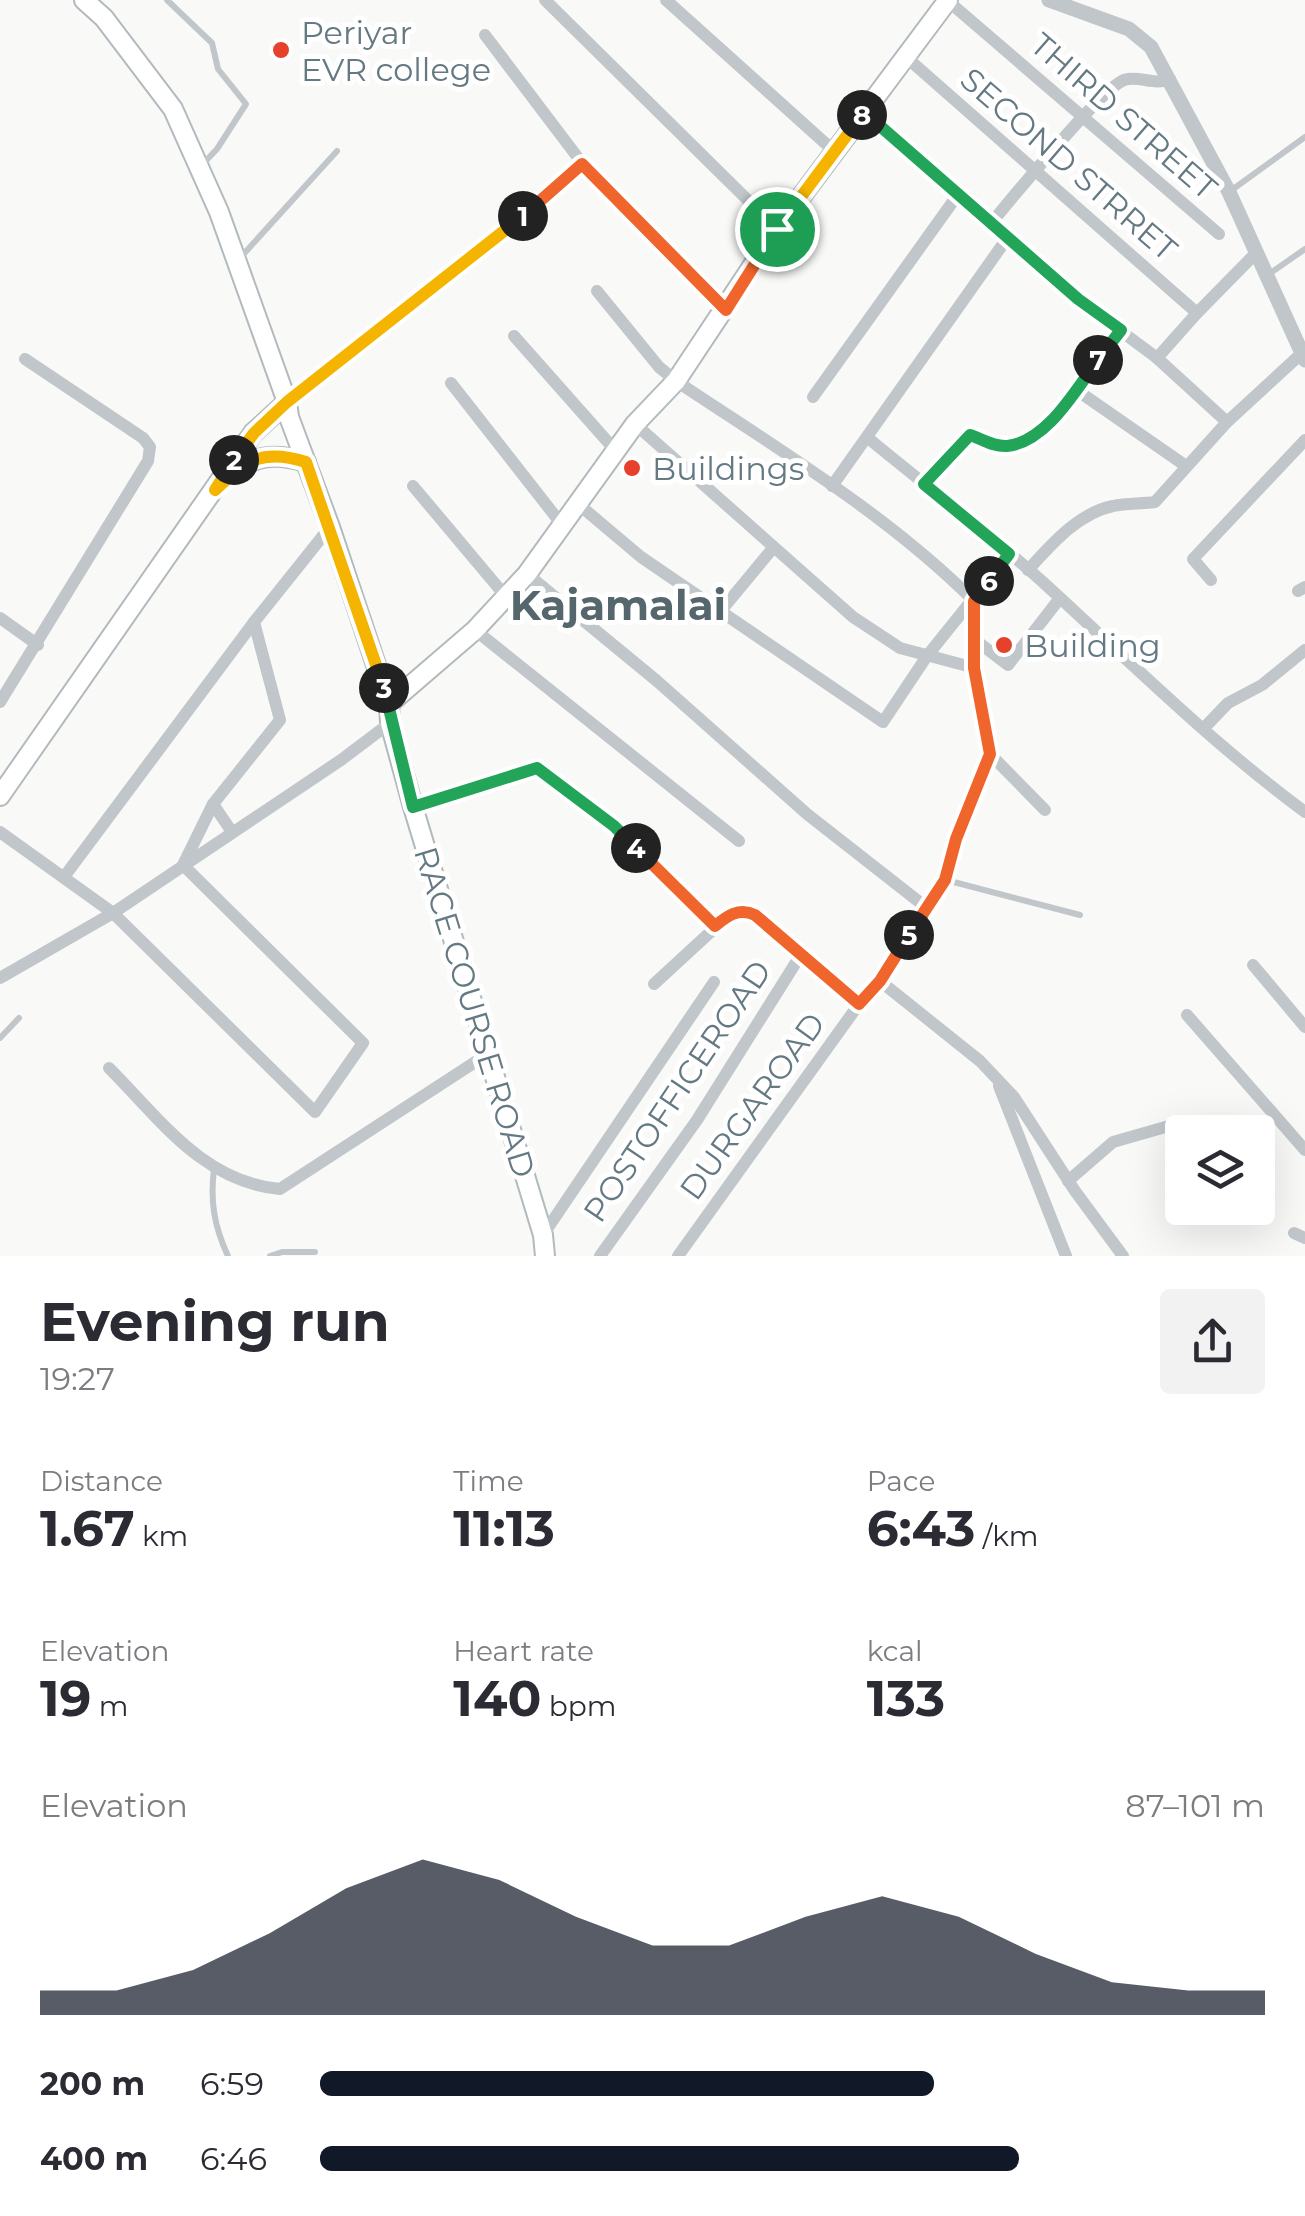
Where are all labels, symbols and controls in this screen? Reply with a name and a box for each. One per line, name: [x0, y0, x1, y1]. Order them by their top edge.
place label: Periyar EVR college: [301, 13, 491, 89]
street label: THIRD STREET: [1023, 25, 1226, 208]
marker: Periyar EVR college: [270, 39, 292, 61]
street label: SECOND STRRET: [953, 59, 1186, 269]
pin: 8: [837, 90, 887, 140]
text: 8: [853, 98, 871, 132]
pin: [735, 187, 820, 272]
pin: 1: [498, 191, 548, 241]
text: 1: [518, 199, 528, 233]
icon: arrive: [750, 202, 805, 257]
pin: 7: [1073, 335, 1123, 385]
text: 7: [1089, 343, 1107, 377]
pin: 2: [209, 435, 259, 485]
text: 2: [226, 443, 242, 477]
place label: Buildings: [652, 449, 804, 488]
marker: Buildings: [621, 457, 643, 479]
pin: 6: [964, 556, 1014, 606]
text: 6: [980, 564, 998, 598]
district label: Kajamalai: [510, 579, 726, 631]
place label: Building: [1024, 626, 1161, 665]
marker: Building: [993, 634, 1015, 656]
pin: 3: [359, 663, 409, 713]
text: 3: [376, 671, 392, 705]
pin: 4: [611, 823, 661, 873]
text: 4: [626, 831, 646, 865]
street label: RACE COURSE ROAD: [406, 842, 544, 1182]
pin: 5: [884, 910, 934, 960]
text: 5: [901, 918, 917, 952]
street label: POSTOFFICEROAD: [575, 953, 779, 1229]
street label: DURGAROAD: [671, 1005, 833, 1207]
map controls: [1165, 1115, 1275, 1225]
button: layers: [1165, 1115, 1275, 1225]
text: Evening run: [40, 1288, 390, 1355]
button: share: [1160, 1289, 1265, 1394]
text: 19:27: [40, 1359, 115, 1398]
text: Distance: [40, 1464, 163, 1498]
text: Time: [453, 1464, 524, 1498]
text: Pace: [867, 1464, 935, 1498]
text: 1.67: [40, 1498, 135, 1559]
text: 11:13: [453, 1498, 555, 1559]
text: 6:43: [867, 1498, 975, 1559]
text: km: [135, 1519, 188, 1553]
text: /km: [975, 1519, 1038, 1553]
text: Elevation: [40, 1634, 169, 1668]
text: Heart rate: [453, 1634, 594, 1668]
text: kcal: [867, 1634, 923, 1668]
text: 19: [40, 1668, 91, 1729]
text: 140: [453, 1668, 541, 1729]
text: 133: [867, 1668, 945, 1729]
text: m: [91, 1689, 129, 1723]
text: bpm: [541, 1689, 616, 1723]
text: Elevation: [40, 1786, 188, 1825]
text: 87–101 m: [1125, 1786, 1265, 1825]
text: 200 m: [40, 2064, 145, 2103]
text: 6:59: [200, 2064, 264, 2103]
text: 400 m: [40, 2139, 148, 2178]
text: 6:46: [200, 2139, 267, 2178]

